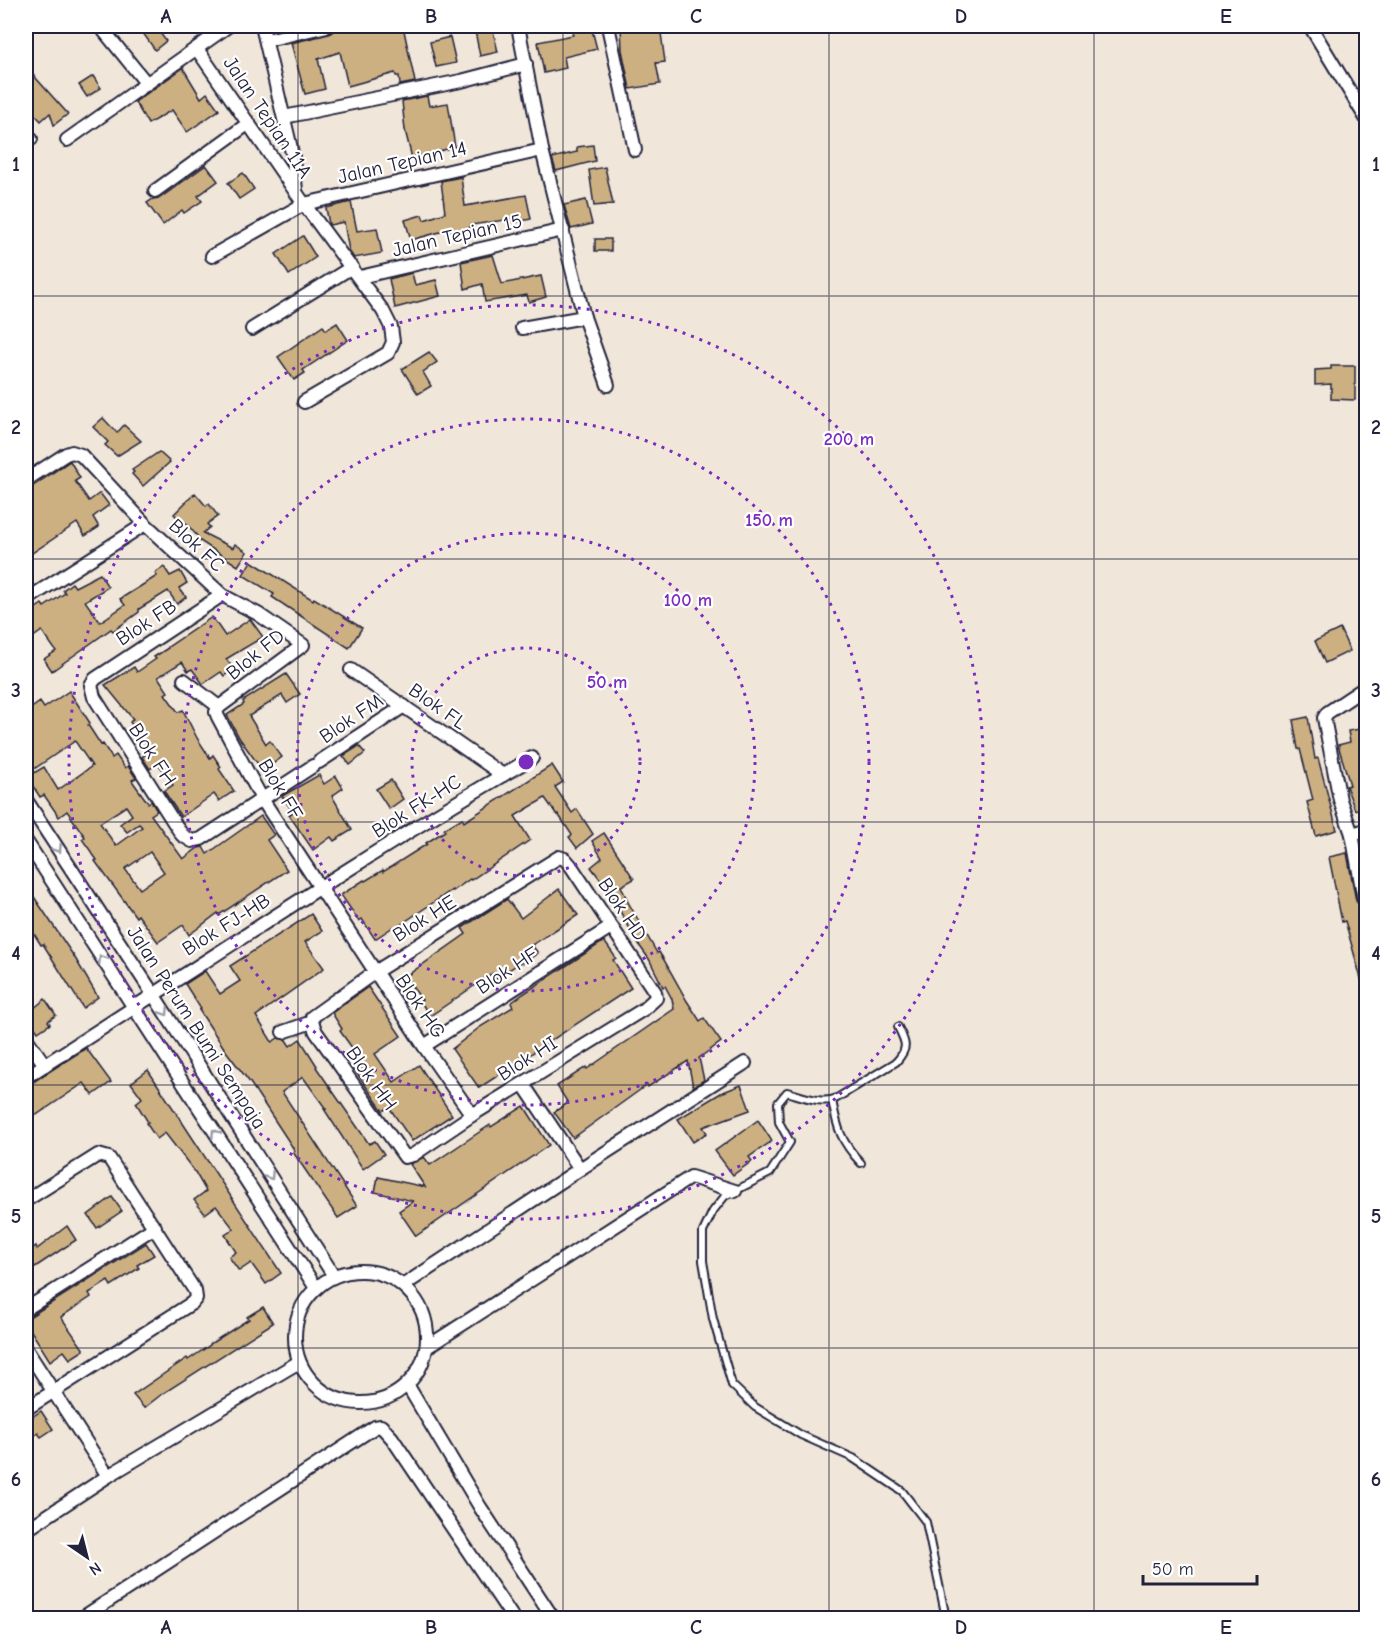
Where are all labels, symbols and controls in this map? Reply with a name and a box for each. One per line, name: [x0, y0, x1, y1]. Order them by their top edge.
text: A: [160, 5, 172, 28]
text: B: [425, 5, 437, 28]
text: C: [690, 5, 702, 28]
text: D: [955, 5, 967, 28]
text: E: [1220, 5, 1232, 28]
street label: Jalan Tepian 11A: [219, 52, 317, 183]
street label: Jalan Tepian 14: [335, 136, 469, 188]
text: 1: [12, 153, 20, 176]
text: 1: [1372, 153, 1380, 176]
street label: Jalan Tepian 15: [390, 209, 524, 262]
text: 2: [11, 416, 21, 439]
text: 2: [1371, 416, 1381, 439]
text: 200 m: [824, 429, 874, 450]
text: 150 m: [745, 510, 793, 531]
street label: Blok FC: [164, 514, 229, 577]
text: 100 m: [664, 590, 712, 611]
street label: Blok FB: [112, 594, 181, 650]
street label: Blok FD: [222, 624, 289, 685]
text: 50 m: [587, 672, 627, 693]
street label: Blok FL: [404, 678, 471, 735]
text: 3: [11, 679, 21, 702]
text: 3: [1371, 679, 1381, 702]
street label: Blok FM: [315, 689, 387, 748]
street label: Blok FH: [124, 719, 181, 790]
centre of rings: [516, 752, 536, 772]
street label: Blok FF: [254, 755, 308, 824]
street label: Blok FK-HC: [368, 770, 465, 843]
one-way arrow: [50, 843, 62, 853]
street label: Blok HD: [593, 874, 652, 945]
street label: Blok FJ-HB: [178, 888, 274, 960]
street label: Blok HE: [388, 890, 460, 947]
street label: Jalan Perum Bumi Sempaja: [122, 921, 271, 1133]
text: 4: [11, 942, 21, 965]
street label: Blok HF: [472, 942, 543, 999]
text: 4: [1371, 942, 1381, 965]
one-way arrow: [98, 955, 109, 966]
street label: Blok HG: [391, 970, 450, 1043]
one-way arrow: [157, 1006, 169, 1016]
street label: Blok HI: [493, 1031, 561, 1086]
street label: Blok HH: [341, 1042, 402, 1115]
one-way arrow: [211, 1129, 222, 1140]
one-way arrow: [263, 1169, 274, 1180]
text: 5: [11, 1205, 21, 1228]
text: 5: [1371, 1205, 1381, 1228]
text: 6: [11, 1468, 21, 1491]
text: 6: [1371, 1468, 1381, 1491]
north arrow: [57, 1527, 117, 1587]
scale bar: [1143, 1548, 1257, 1586]
text: N: [86, 1558, 104, 1579]
text: 50 m: [1152, 1559, 1194, 1580]
text: A: [160, 1616, 172, 1639]
text: B: [425, 1616, 437, 1639]
text: C: [690, 1616, 702, 1639]
text: D: [955, 1616, 967, 1639]
text: E: [1220, 1616, 1232, 1639]

